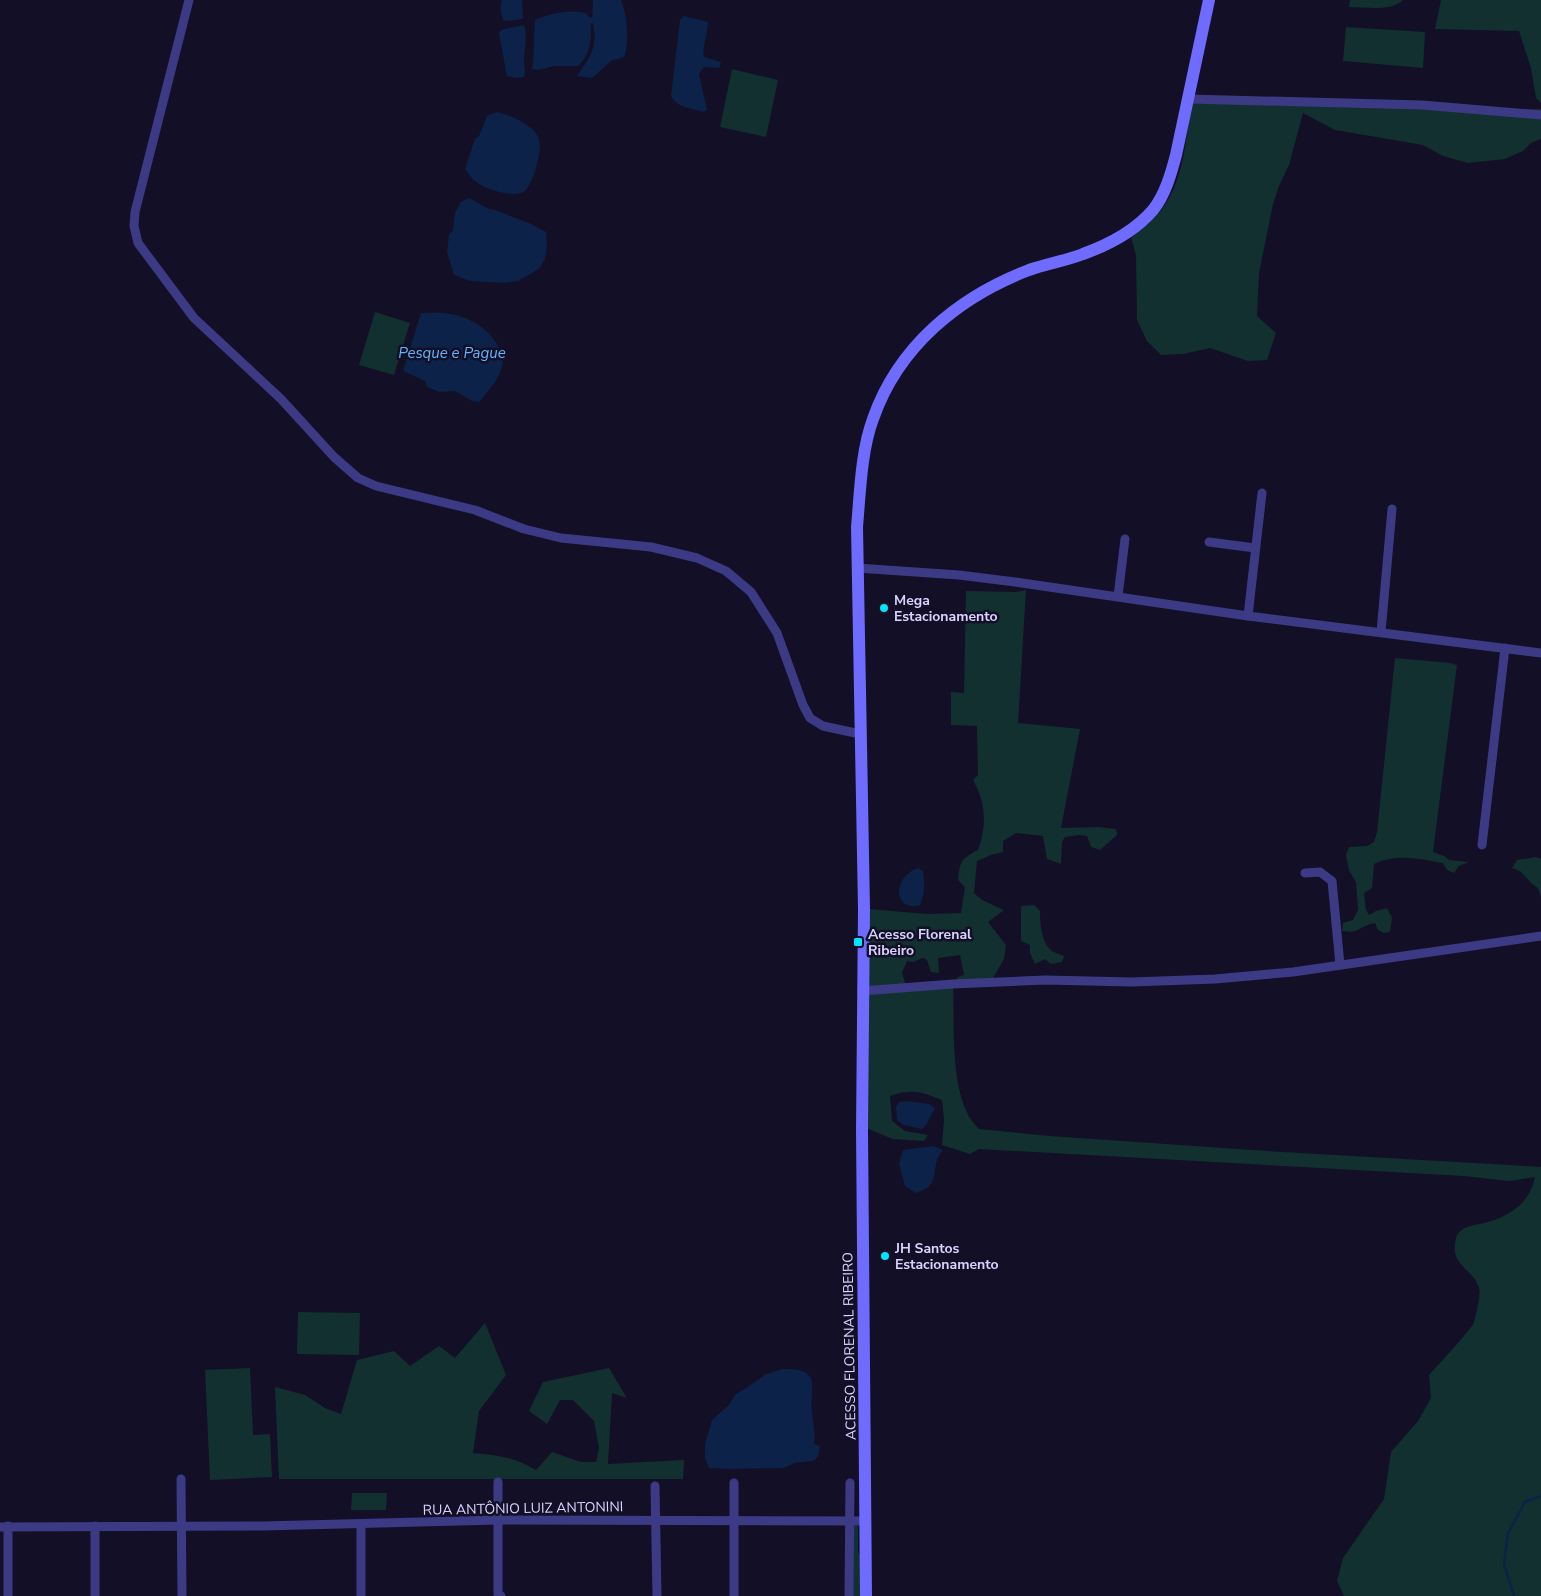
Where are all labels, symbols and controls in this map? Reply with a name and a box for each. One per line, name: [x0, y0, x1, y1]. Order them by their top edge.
water label: Pesque e Pague: [398, 343, 506, 363]
place label: Mega Estacionamento: [894, 591, 998, 626]
marker: Mega Estacionamento: [878, 602, 890, 614]
place label: Acesso Florenal Ribeiro: [868, 925, 972, 960]
marker: Acesso Florenal Ribeiro: [852, 936, 864, 948]
place label: JH Santos Estacionamento: [894, 1239, 999, 1274]
marker: JH Santos Estacionamento: [879, 1250, 891, 1262]
street label: ACESSO FLORENAL RIBEIRO: [838, 1252, 861, 1440]
street label: RUA ANTÔNIO LUIZ ANTONINI: [423, 1497, 623, 1520]

